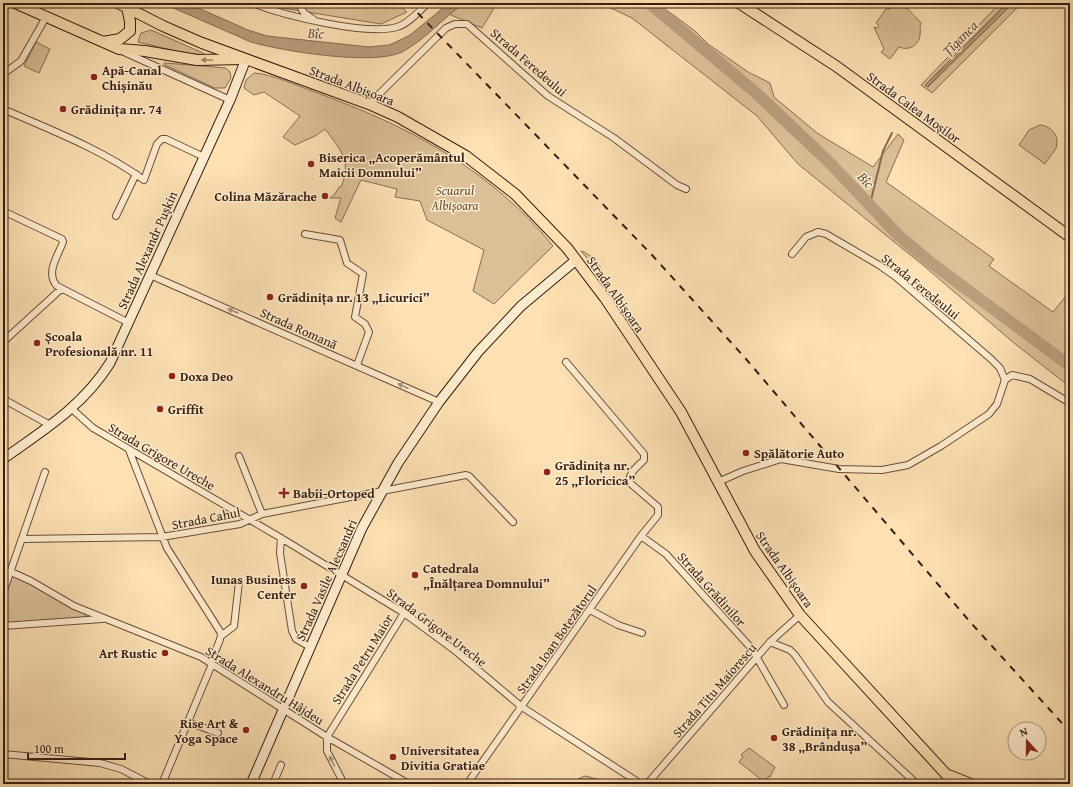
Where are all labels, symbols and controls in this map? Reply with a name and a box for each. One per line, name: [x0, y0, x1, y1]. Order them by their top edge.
water label: Țîganca: [938, 15, 983, 60]
water label: Bîc: [306, 22, 325, 44]
street label: Strada Feredeului: [486, 24, 571, 101]
one-way arrow: [200, 57, 213, 63]
place label: Apă-Canal Chișinău: [102, 61, 161, 95]
street label: Strada Albișoara: [307, 61, 398, 111]
street label: Strada Calea Moșilor: [863, 67, 965, 148]
marker: Apă-Canal Chișinău: [89, 72, 99, 82]
place label: Grădinița nr. 74: [71, 100, 162, 119]
marker: Grădinița nr. 74: [58, 104, 68, 114]
place label: Biserica „Acoperământul Maicii Domnului”: [319, 148, 465, 182]
marker: Biserica „Acoperământul Maicii Domnului”: [306, 159, 316, 169]
water label: Bîc: [852, 166, 879, 193]
park label: Scuarul Albișoara: [431, 181, 478, 215]
street label: Strada Alexandr Pușkin: [113, 187, 182, 312]
place label: Colina Măzărache: [214, 187, 317, 206]
marker: Colina Măzărache: [320, 191, 330, 201]
street label: Strada Feredeului: [877, 249, 964, 324]
street label: Strada Albișoara: [582, 252, 650, 337]
place label: Grădinița nr. 13 „Licurici”: [278, 288, 430, 307]
marker: Grădinița nr. 13 „Licurici”: [265, 292, 275, 302]
street label: Strada Romană: [257, 303, 341, 354]
one-way arrow: [228, 308, 239, 314]
place label: Școala Profesională nr. 11: [45, 327, 153, 361]
marker: Școala Profesională nr. 11: [32, 338, 42, 348]
place label: Doxa Deo: [180, 367, 233, 386]
marker: Doxa Deo: [167, 371, 177, 381]
one-way arrow: [397, 382, 409, 388]
place label: Griffit: [168, 400, 204, 419]
marker: Griffit: [155, 404, 165, 414]
street label: Strada Grigore Ureche: [105, 418, 219, 495]
place label: Spălătorie Auto: [754, 444, 844, 463]
marker: Spălătorie Auto: [741, 448, 751, 458]
place label: Grădinița nr. 25 „Floricica”: [555, 456, 635, 490]
marker: Grădinița nr. 25 „Floricica”: [542, 467, 552, 477]
place label: Babii-Ortoped: [293, 484, 375, 503]
marker: Babii-Ortoped: [278, 487, 290, 499]
street label: Strada Cahul: [170, 502, 242, 534]
street label: Strada Vasile Alecsandri: [291, 516, 362, 644]
street label: Strada Albișoara: [751, 527, 819, 612]
street label: Strada Grădinilor: [673, 548, 751, 631]
place label: Catedrala „Înălțarea Domnului”: [423, 559, 550, 593]
place label: Iunas Business Center: [211, 570, 296, 604]
marker: Catedrala „Înălțarea Domnului”: [410, 570, 420, 580]
marker: Iunas Business Center: [299, 581, 309, 591]
street label: Strada Ioan Botezătorul: [512, 581, 601, 698]
street label: Strada Grigore Ureche: [383, 583, 491, 671]
street label: Strada Petru Maior: [327, 610, 398, 708]
street label: Strada Titu Maiorescu: [668, 639, 761, 742]
street label: Strada Alexandru Hâjdeu: [202, 641, 328, 730]
place label: Art Rustic: [99, 644, 157, 663]
marker: Art Rustic: [160, 648, 170, 658]
place label: Rise Art & Yoga Space: [174, 714, 239, 748]
north arrow: [1007, 721, 1047, 761]
place label: Grădinița nr. 38 „Brândușa”: [782, 722, 868, 756]
text: N: [1017, 723, 1030, 740]
marker: Rise Art & Yoga Space: [241, 725, 251, 735]
marker: Grădinița nr. 38 „Brândușa”: [769, 733, 779, 743]
scale bar: [28, 735, 125, 761]
text: 100 m: [34, 740, 64, 757]
place label: Universitatea Divitia Gratiae: [401, 741, 485, 775]
marker: Universitatea Divitia Gratiae: [388, 752, 398, 762]
one-way arrow: [329, 756, 336, 767]

